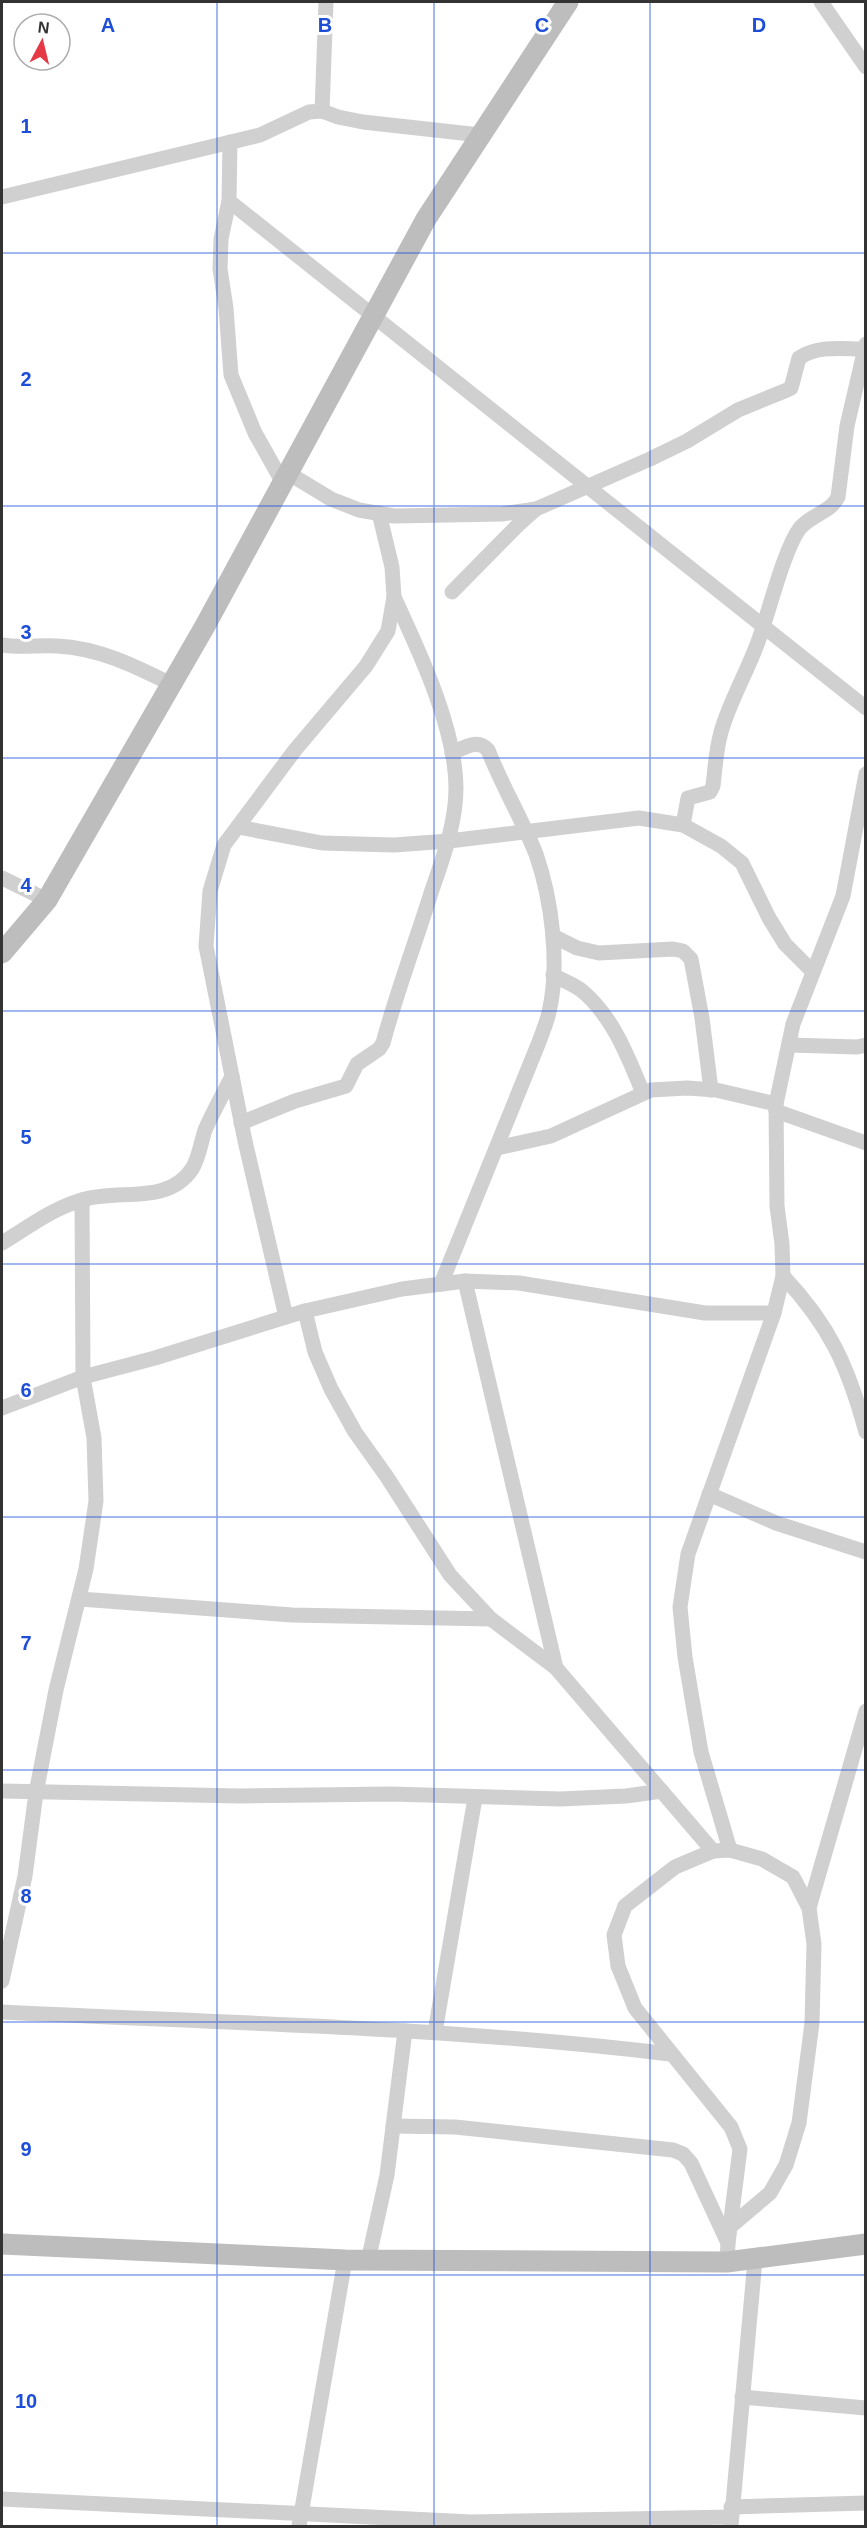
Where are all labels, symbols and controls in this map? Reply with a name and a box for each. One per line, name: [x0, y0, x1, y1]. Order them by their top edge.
north arrow: [12, 12, 72, 72]
text: A: [101, 14, 115, 36]
text: B: [318, 14, 332, 36]
text: C: [535, 14, 549, 36]
text: D: [752, 14, 766, 36]
text: N: [37, 18, 51, 37]
text: 1: [20, 115, 32, 137]
text: 2: [20, 368, 32, 390]
text: 3: [20, 621, 32, 643]
text: 4: [20, 874, 32, 896]
text: 5: [20, 1126, 32, 1148]
text: 6: [20, 1379, 32, 1401]
text: 7: [20, 1632, 32, 1654]
text: 8: [20, 1885, 32, 1907]
text: 9: [20, 2138, 32, 2160]
text: 10: [15, 2390, 37, 2412]

